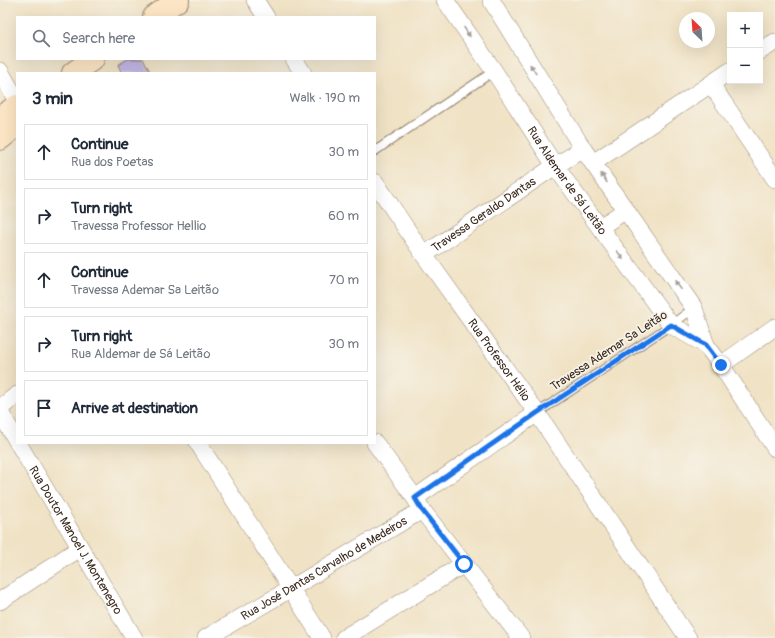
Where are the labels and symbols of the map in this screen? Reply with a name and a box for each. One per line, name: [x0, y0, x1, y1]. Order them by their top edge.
north arrow: [679, 12, 715, 48]
one-way arrow: [463, 27, 471, 37]
one-way arrow: [530, 63, 537, 75]
street label: Rua Aldemar de Sá Leitão: [524, 124, 610, 238]
street label: Travessa Geraldo Dantas: [428, 173, 539, 255]
one-way arrow: [600, 173, 607, 184]
one-way arrow: [616, 249, 624, 260]
one-way arrow: [674, 280, 682, 290]
street label: Travessa Ademar Sa Leitão: [548, 307, 671, 394]
street label: Rua Professor Hélio: [465, 316, 534, 405]
route end: [712, 356, 730, 374]
street label: Rua Doutor Manoel J. Montenegro: [26, 463, 126, 617]
street label: Rua José Dantas Carvalho de Medeiros: [238, 513, 410, 623]
route start: [455, 555, 473, 573]

